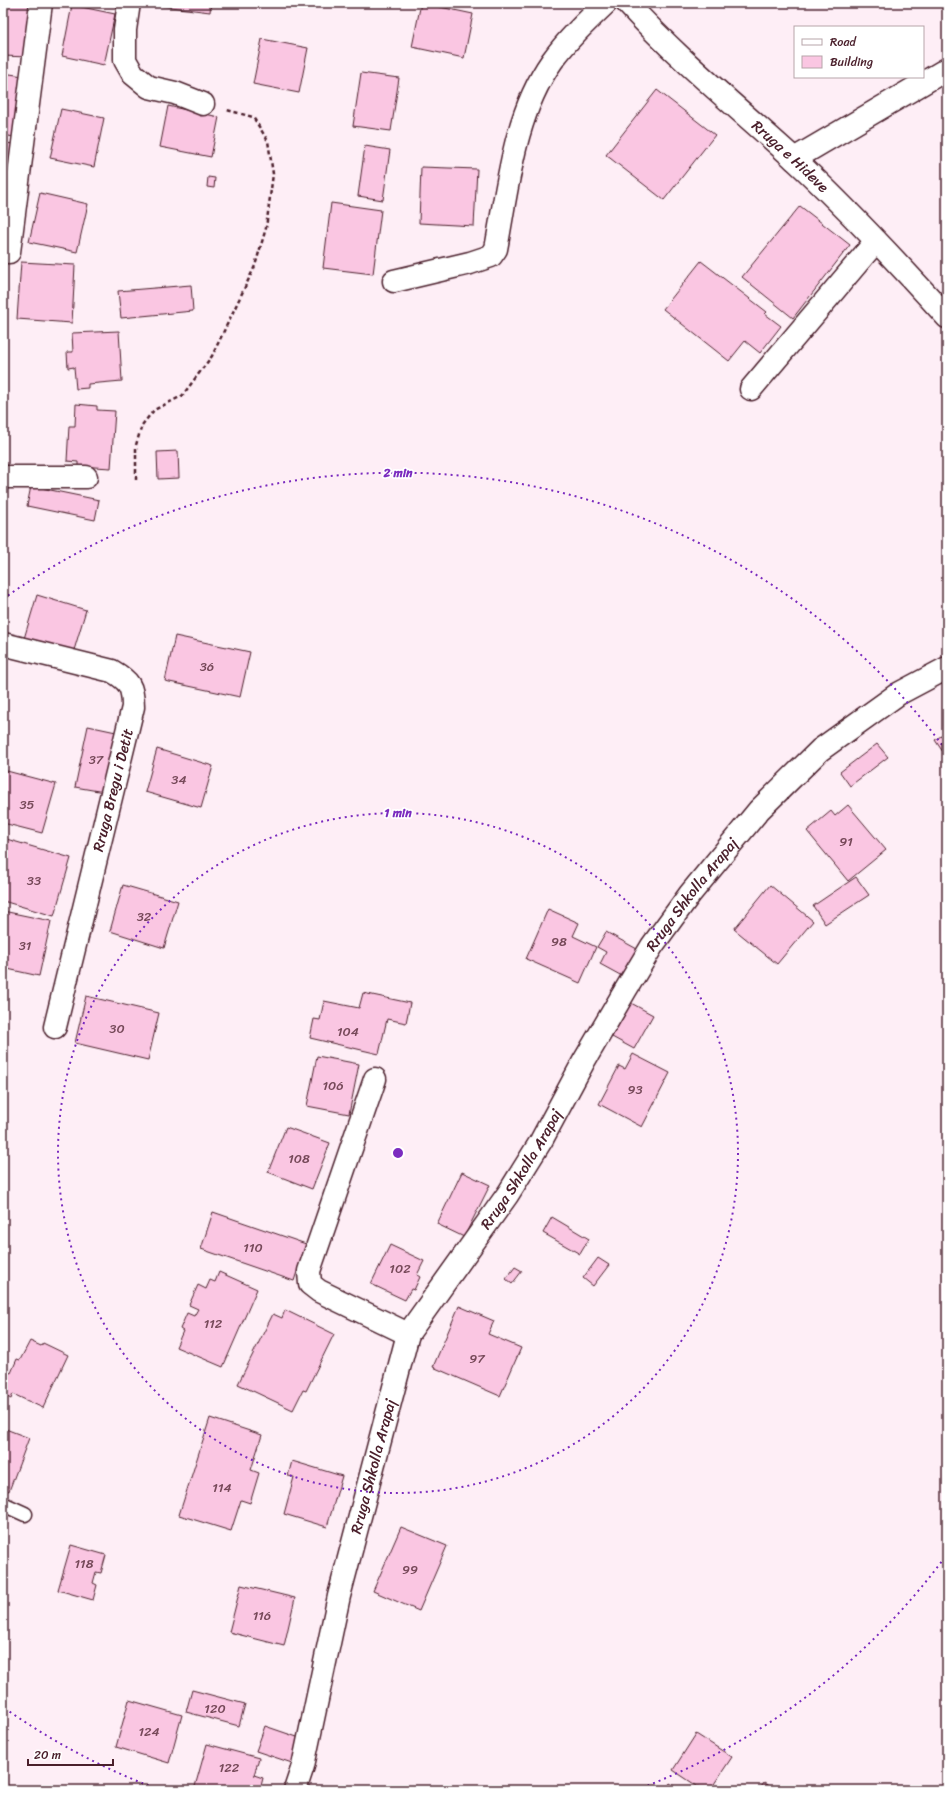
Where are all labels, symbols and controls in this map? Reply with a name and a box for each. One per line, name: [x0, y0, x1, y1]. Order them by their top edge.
legend: [794, 26, 924, 78]
text: Road: [830, 31, 857, 53]
text: Building: [830, 51, 873, 73]
street label: Rruga e Hideve: [745, 113, 835, 199]
text: 2 min: [382, 462, 413, 484]
house number: 36: [200, 655, 214, 678]
street label: Rruga Bregu i Detit: [85, 725, 141, 854]
house number: 37: [89, 748, 105, 771]
house number: 34: [171, 768, 187, 791]
house number: 35: [19, 793, 35, 816]
text: 1 min: [384, 802, 412, 824]
house number: 91: [839, 830, 853, 853]
street label: Rruga Shkolla Arapaj: [639, 831, 745, 957]
house number: 33: [27, 869, 41, 892]
house number: 32: [137, 905, 152, 928]
house number: 98: [551, 930, 567, 953]
house number: 31: [19, 934, 32, 957]
house number: 30: [109, 1017, 125, 1040]
house number: 104: [337, 1020, 359, 1043]
house number: 106: [322, 1074, 344, 1097]
house number: 93: [627, 1078, 643, 1101]
street label: Rruga Shkolla Arapaj: [473, 1104, 569, 1235]
centre of rings: [391, 1146, 405, 1160]
house number: 108: [288, 1147, 310, 1170]
house number: 110: [243, 1236, 263, 1259]
house number: 102: [389, 1257, 411, 1280]
house number: 112: [204, 1312, 223, 1335]
house number: 97: [469, 1347, 486, 1370]
street label: Rruga Shkolla Arapaj: [343, 1396, 403, 1537]
house number: 114: [212, 1476, 232, 1499]
house number: 118: [75, 1552, 94, 1575]
house number: 99: [402, 1558, 418, 1581]
house number: 116: [253, 1604, 271, 1627]
house number: 120: [204, 1697, 226, 1720]
house number: 124: [138, 1720, 160, 1743]
scale bar: [28, 1741, 113, 1767]
text: 20 m: [34, 1744, 61, 1766]
house number: 122: [219, 1756, 240, 1779]

